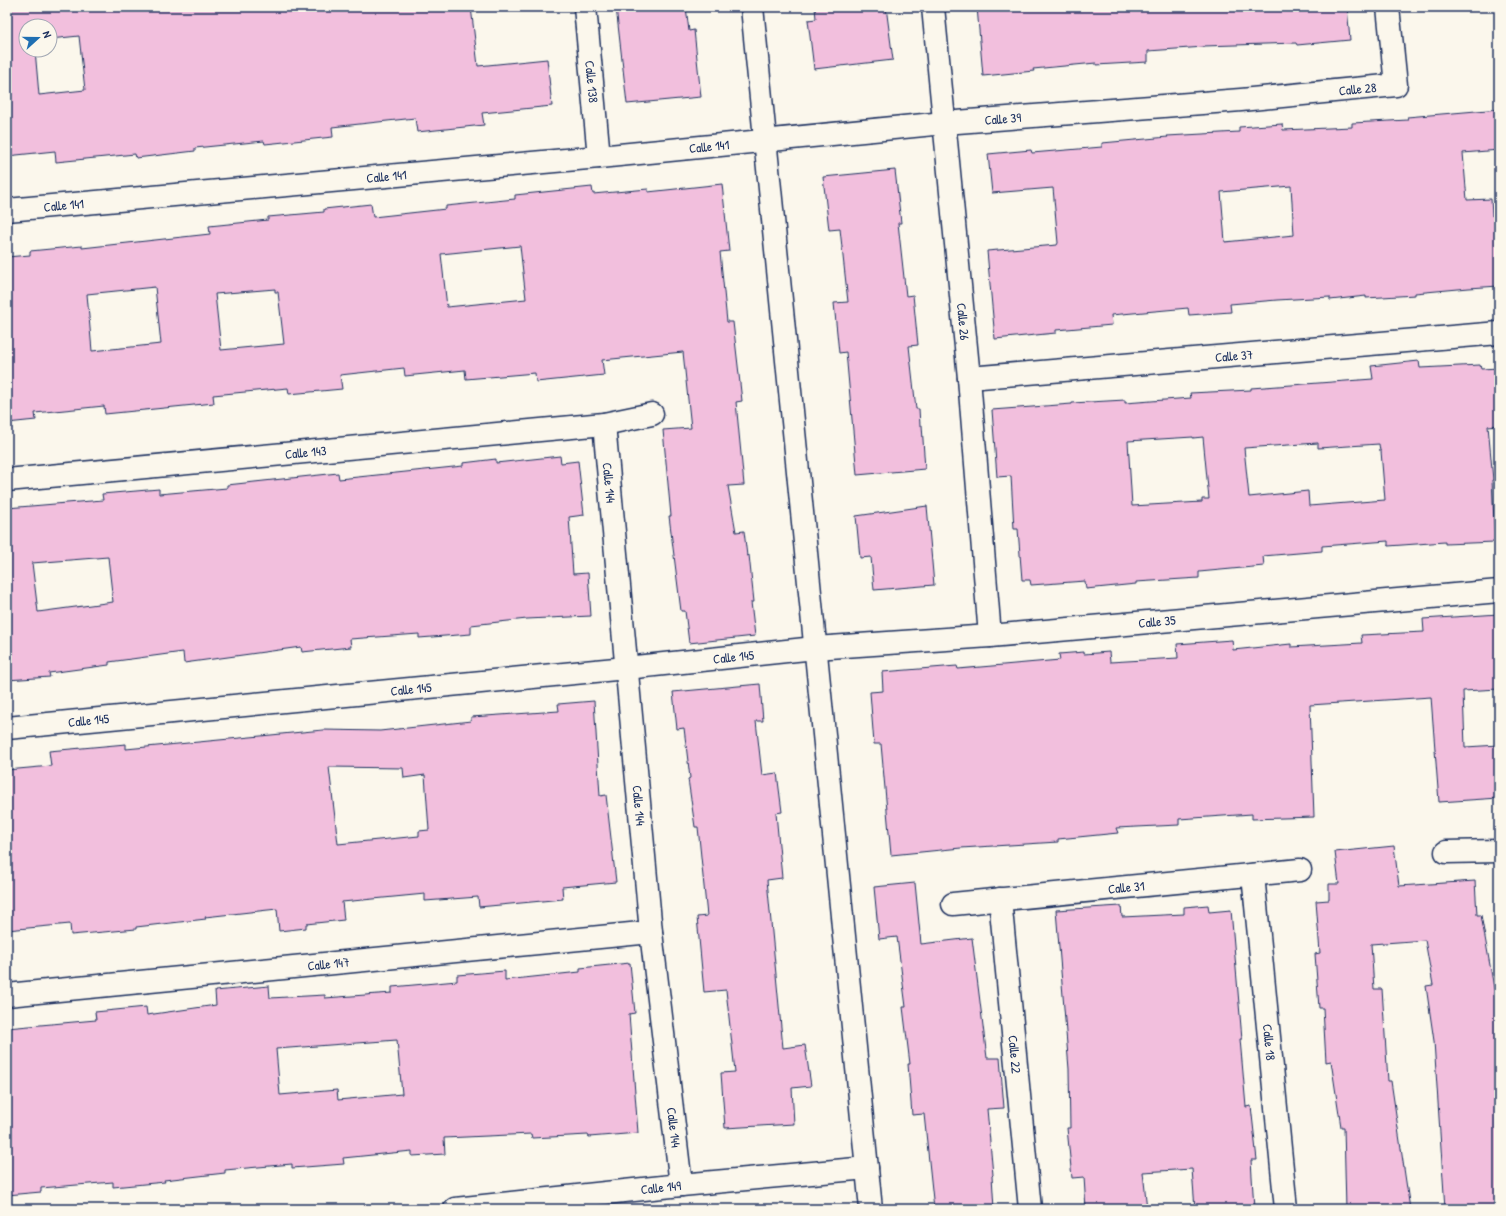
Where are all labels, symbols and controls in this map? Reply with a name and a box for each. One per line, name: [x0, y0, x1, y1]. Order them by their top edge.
north arrow: [18, 18, 58, 58]
text: N: [40, 29, 55, 40]
street label: Calle 138: [581, 60, 603, 104]
street label: Calle 28: [1338, 78, 1378, 100]
street label: Calle 39: [984, 108, 1022, 129]
street label: Calle 141: [688, 135, 730, 157]
street label: Calle 141: [366, 165, 408, 187]
street label: Calle 141: [43, 194, 85, 216]
street label: Calle 26: [953, 302, 974, 341]
street label: Calle 37: [1214, 345, 1254, 366]
street label: Calle 143: [284, 441, 327, 463]
street label: Calle 144: [599, 462, 620, 504]
street label: Calle 35: [1138, 611, 1177, 632]
street label: Calle 145: [712, 645, 755, 668]
street label: Calle 145: [390, 678, 433, 700]
street label: Calle 145: [67, 709, 110, 731]
street label: Calle 144: [628, 784, 650, 826]
street label: Calle 31: [1107, 876, 1146, 898]
street label: Calle 147: [307, 953, 350, 975]
street label: Calle 18: [1259, 1023, 1280, 1062]
street label: Calle 22: [1004, 1034, 1026, 1074]
street label: Calle 144: [663, 1106, 686, 1149]
street label: Calle 149: [640, 1176, 682, 1198]

